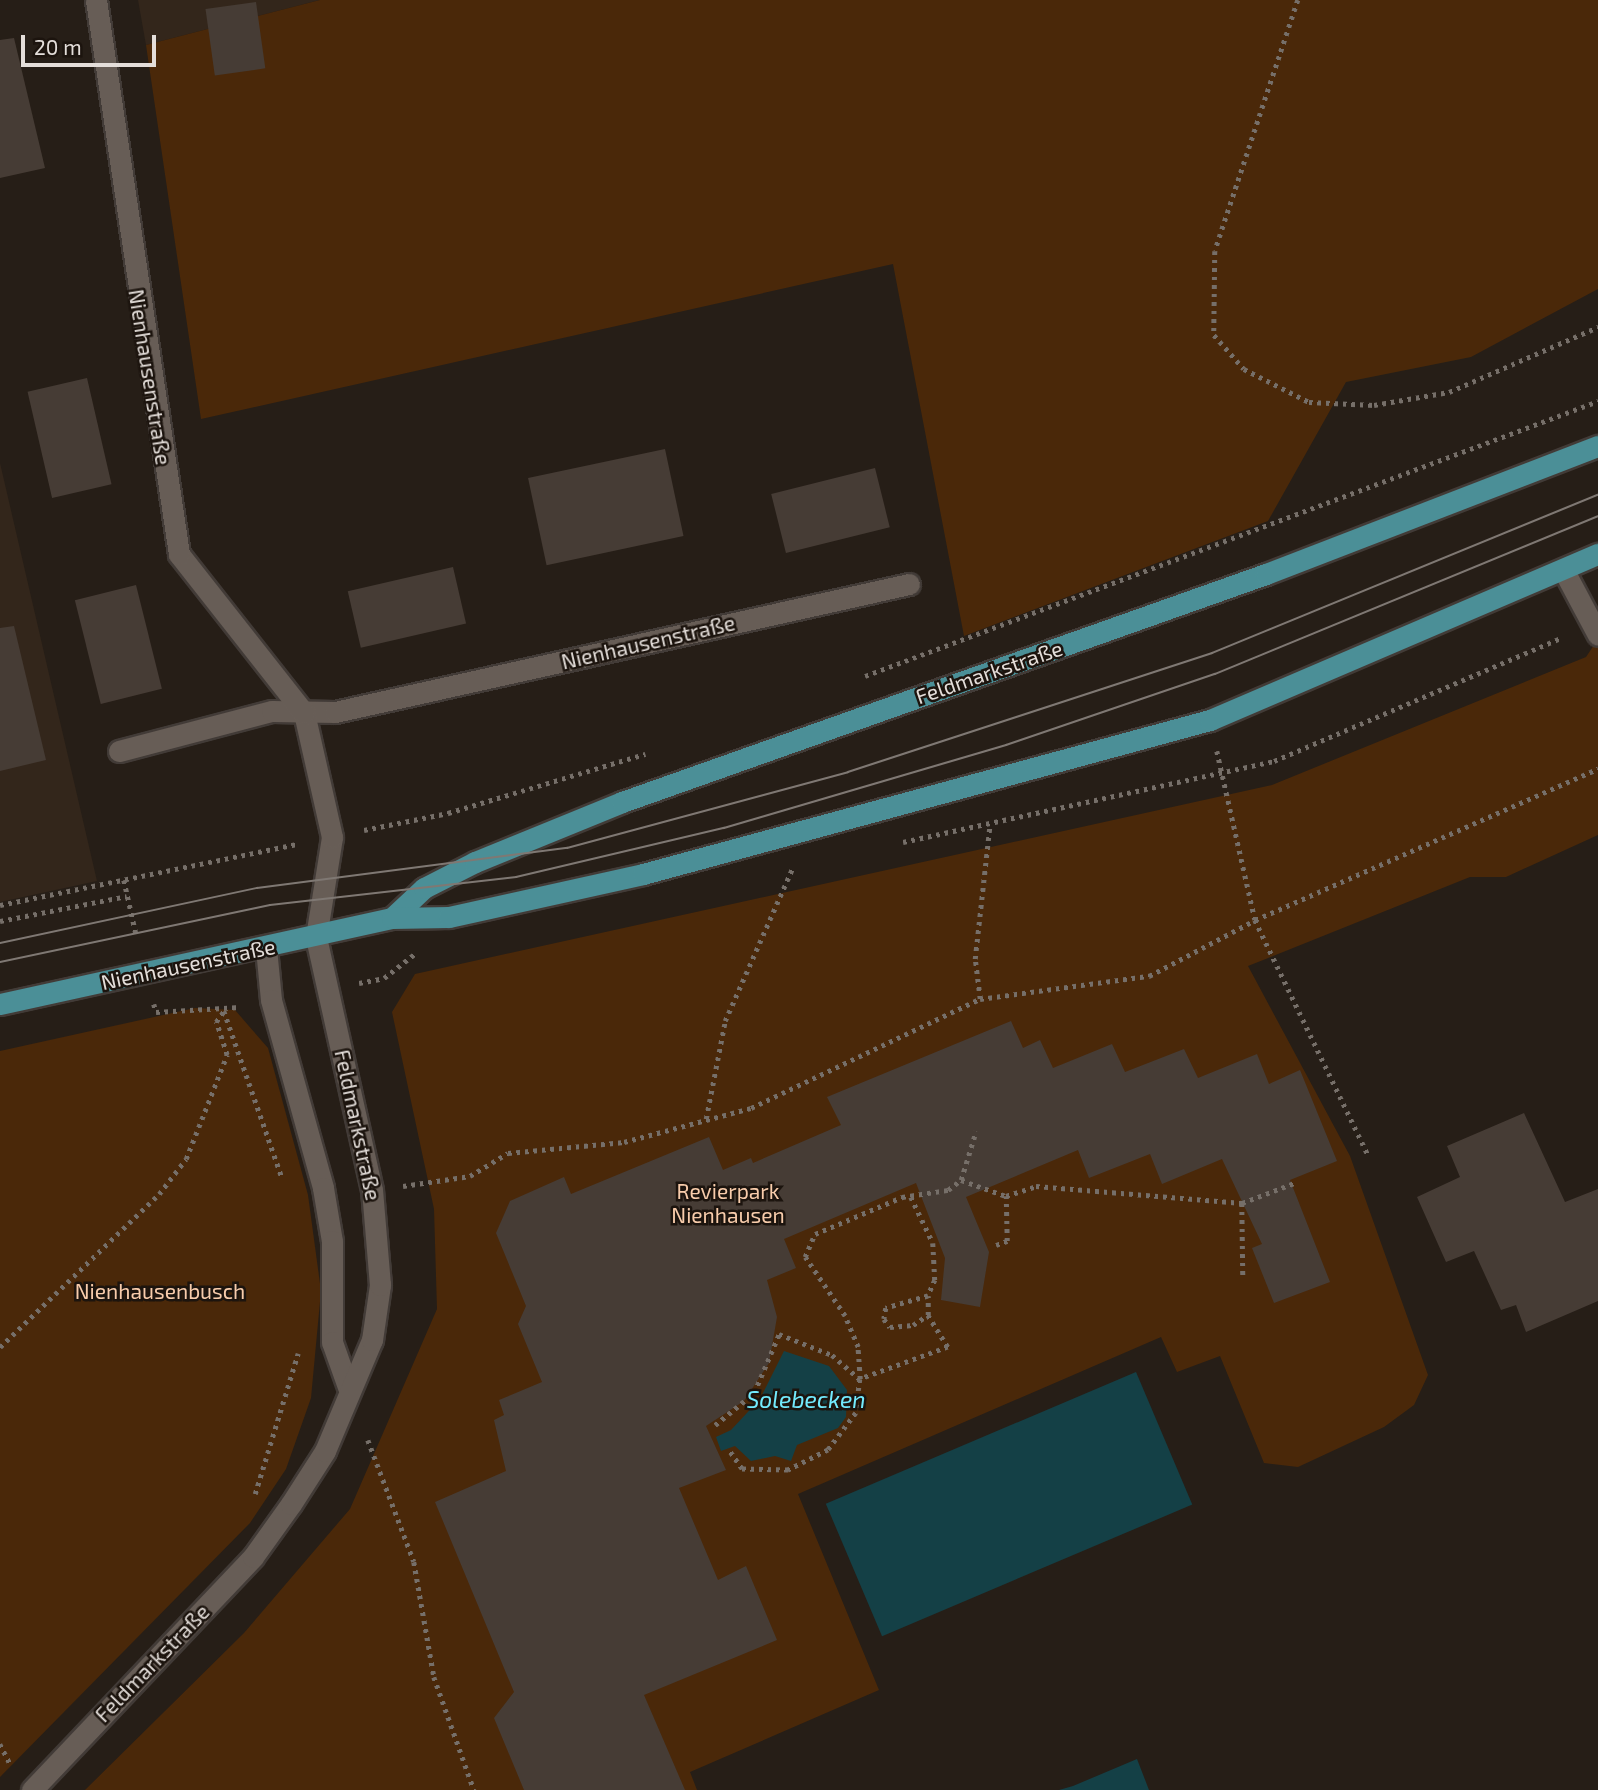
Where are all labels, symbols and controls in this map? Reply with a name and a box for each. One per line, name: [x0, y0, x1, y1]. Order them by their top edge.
scale bar: [24, 21, 159, 65]
text: 20 m: [34, 34, 82, 59]
street label: Nienhausenstraße: [124, 287, 176, 467]
street label: Nienhausenstraße: [559, 610, 737, 674]
street label: Feldmarkstraße: [912, 635, 1066, 709]
street label: Nienhausenstraße: [99, 933, 277, 995]
street label: Feldmarkstraße: [330, 1047, 386, 1203]
park label: Revierpark Nienhausen: [671, 1178, 785, 1228]
park label: Nienhausenbusch: [75, 1278, 245, 1304]
water label: Solebecken: [746, 1385, 866, 1413]
street label: Feldmarkstraße: [90, 1599, 214, 1727]

